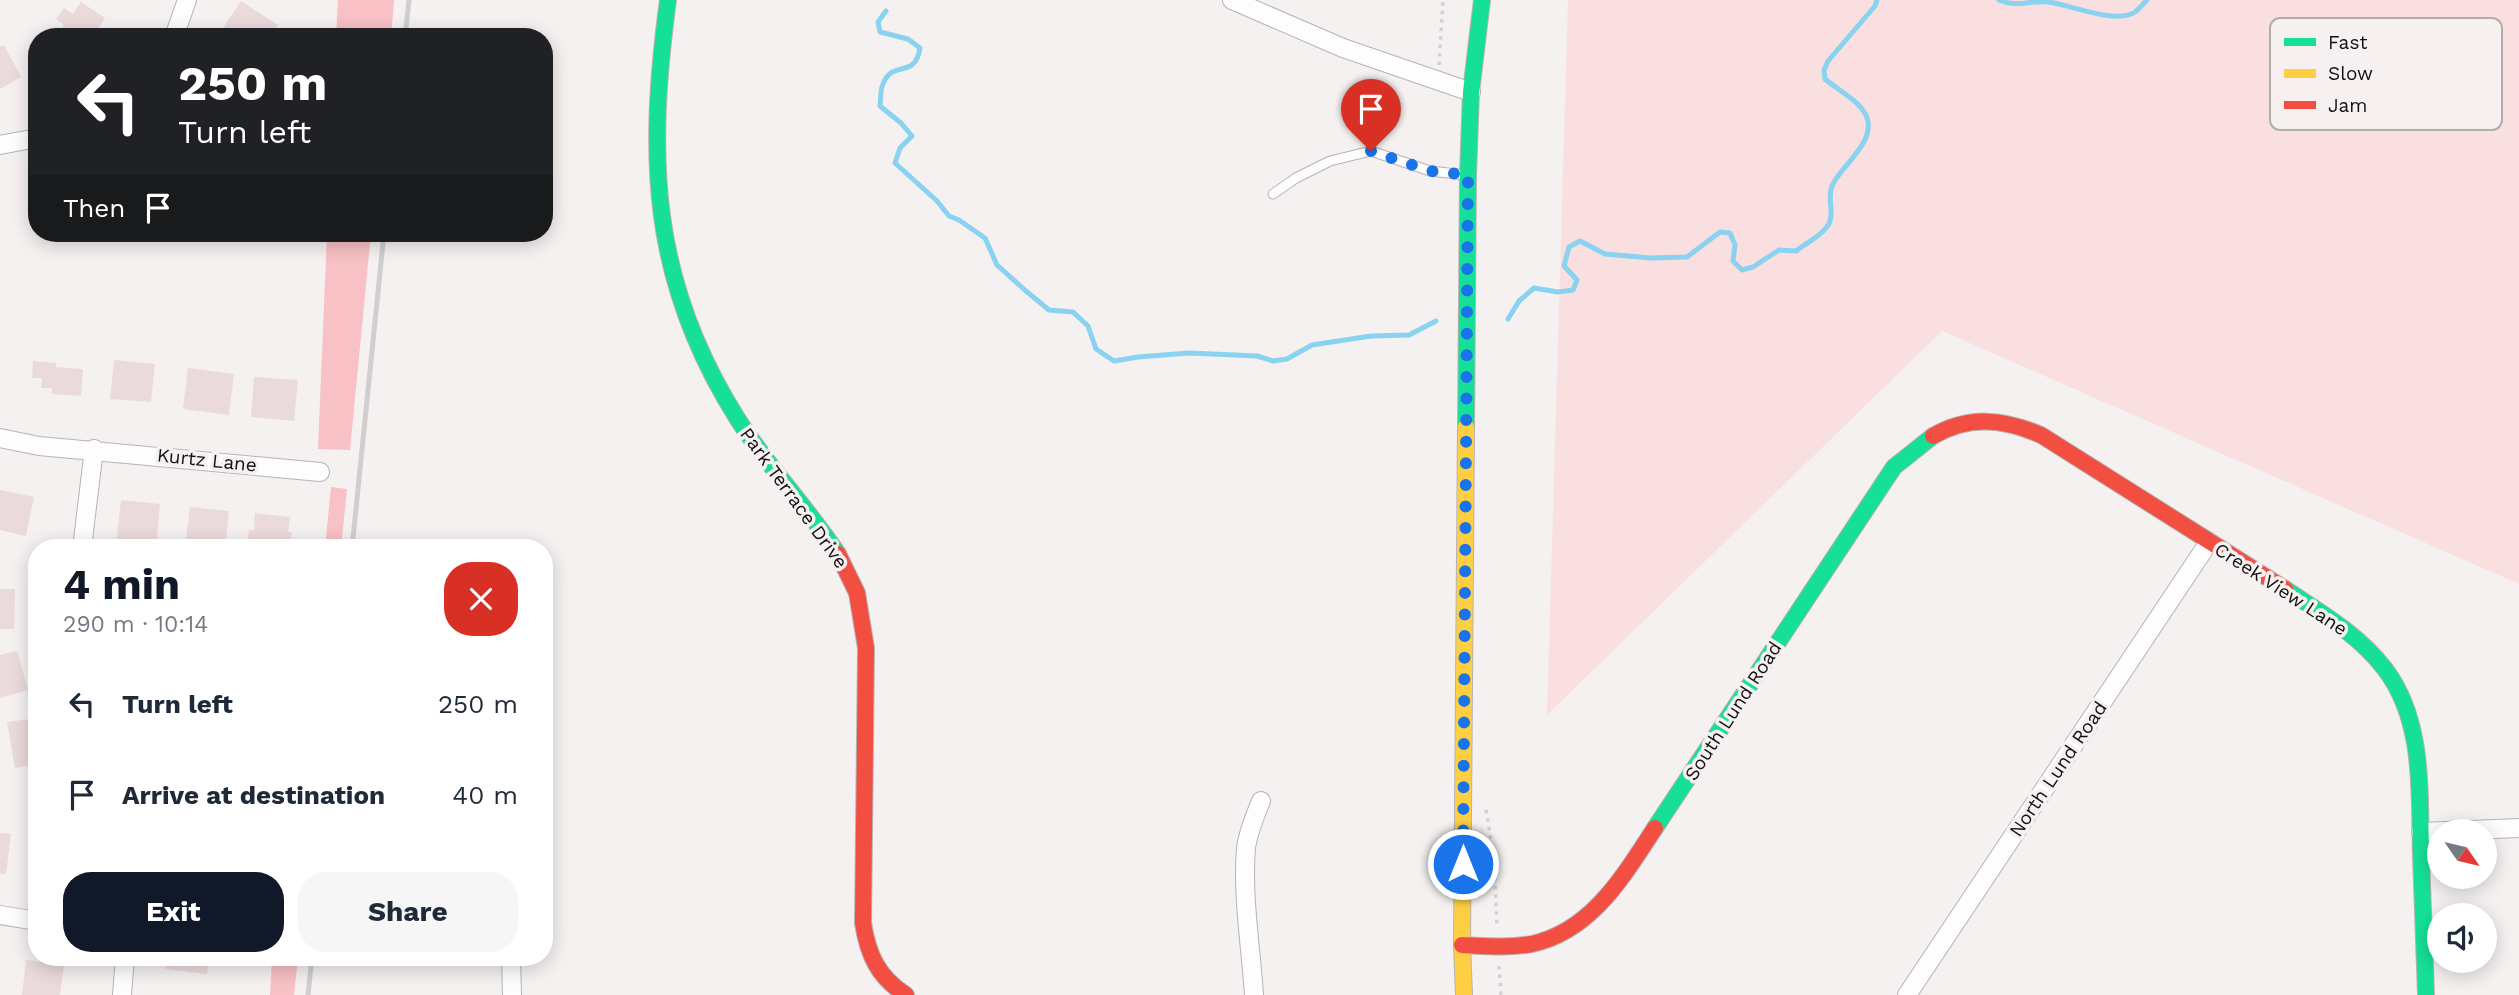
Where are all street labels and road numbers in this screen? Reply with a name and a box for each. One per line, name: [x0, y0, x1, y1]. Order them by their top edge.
street label: Park Terrace Drive: [735, 423, 853, 573]
street label: Kurtz Lane: [156, 443, 258, 477]
street label: Creek View Lane: [2210, 538, 2352, 640]
street label: South Lund Road: [1680, 637, 1786, 785]
street label: North Lund Road: [2004, 697, 2112, 841]

